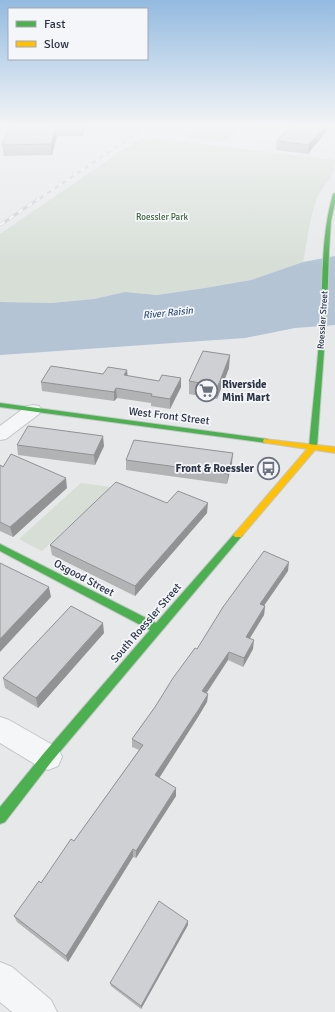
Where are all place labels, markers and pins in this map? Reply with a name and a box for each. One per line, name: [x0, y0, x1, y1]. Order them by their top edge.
supermarket icon: Riverside Mini Mart: [193, 377, 219, 403]
place label: Riverside Mini Mart: [222, 378, 270, 404]
bus stop icon: Front & Roessler: [256, 455, 282, 481]
place label: Front & Roessler: [176, 462, 255, 475]

